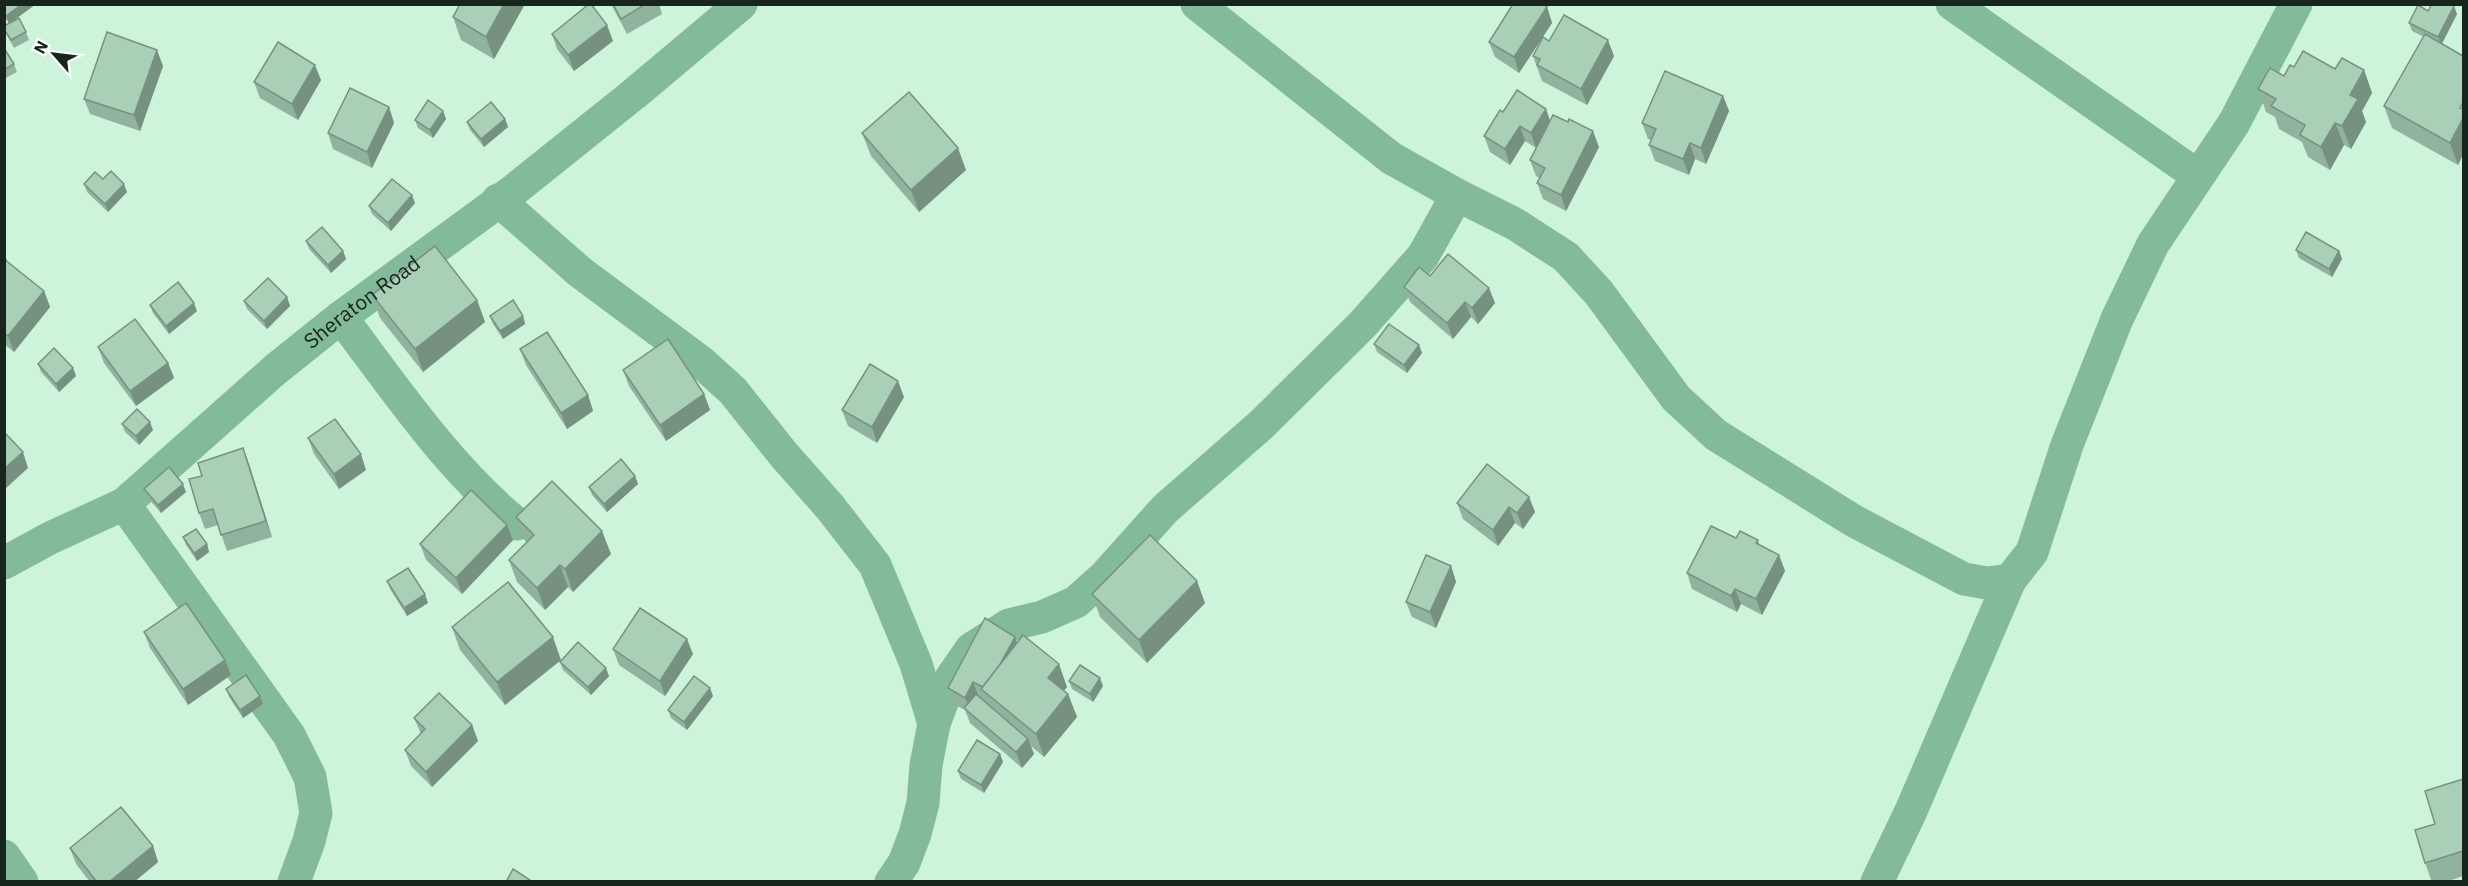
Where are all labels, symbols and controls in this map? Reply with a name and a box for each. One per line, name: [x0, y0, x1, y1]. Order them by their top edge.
north arrow: [24, 24, 84, 84]
text: N: [29, 37, 52, 57]
street label: Sheraton Road: [297, 249, 425, 354]

